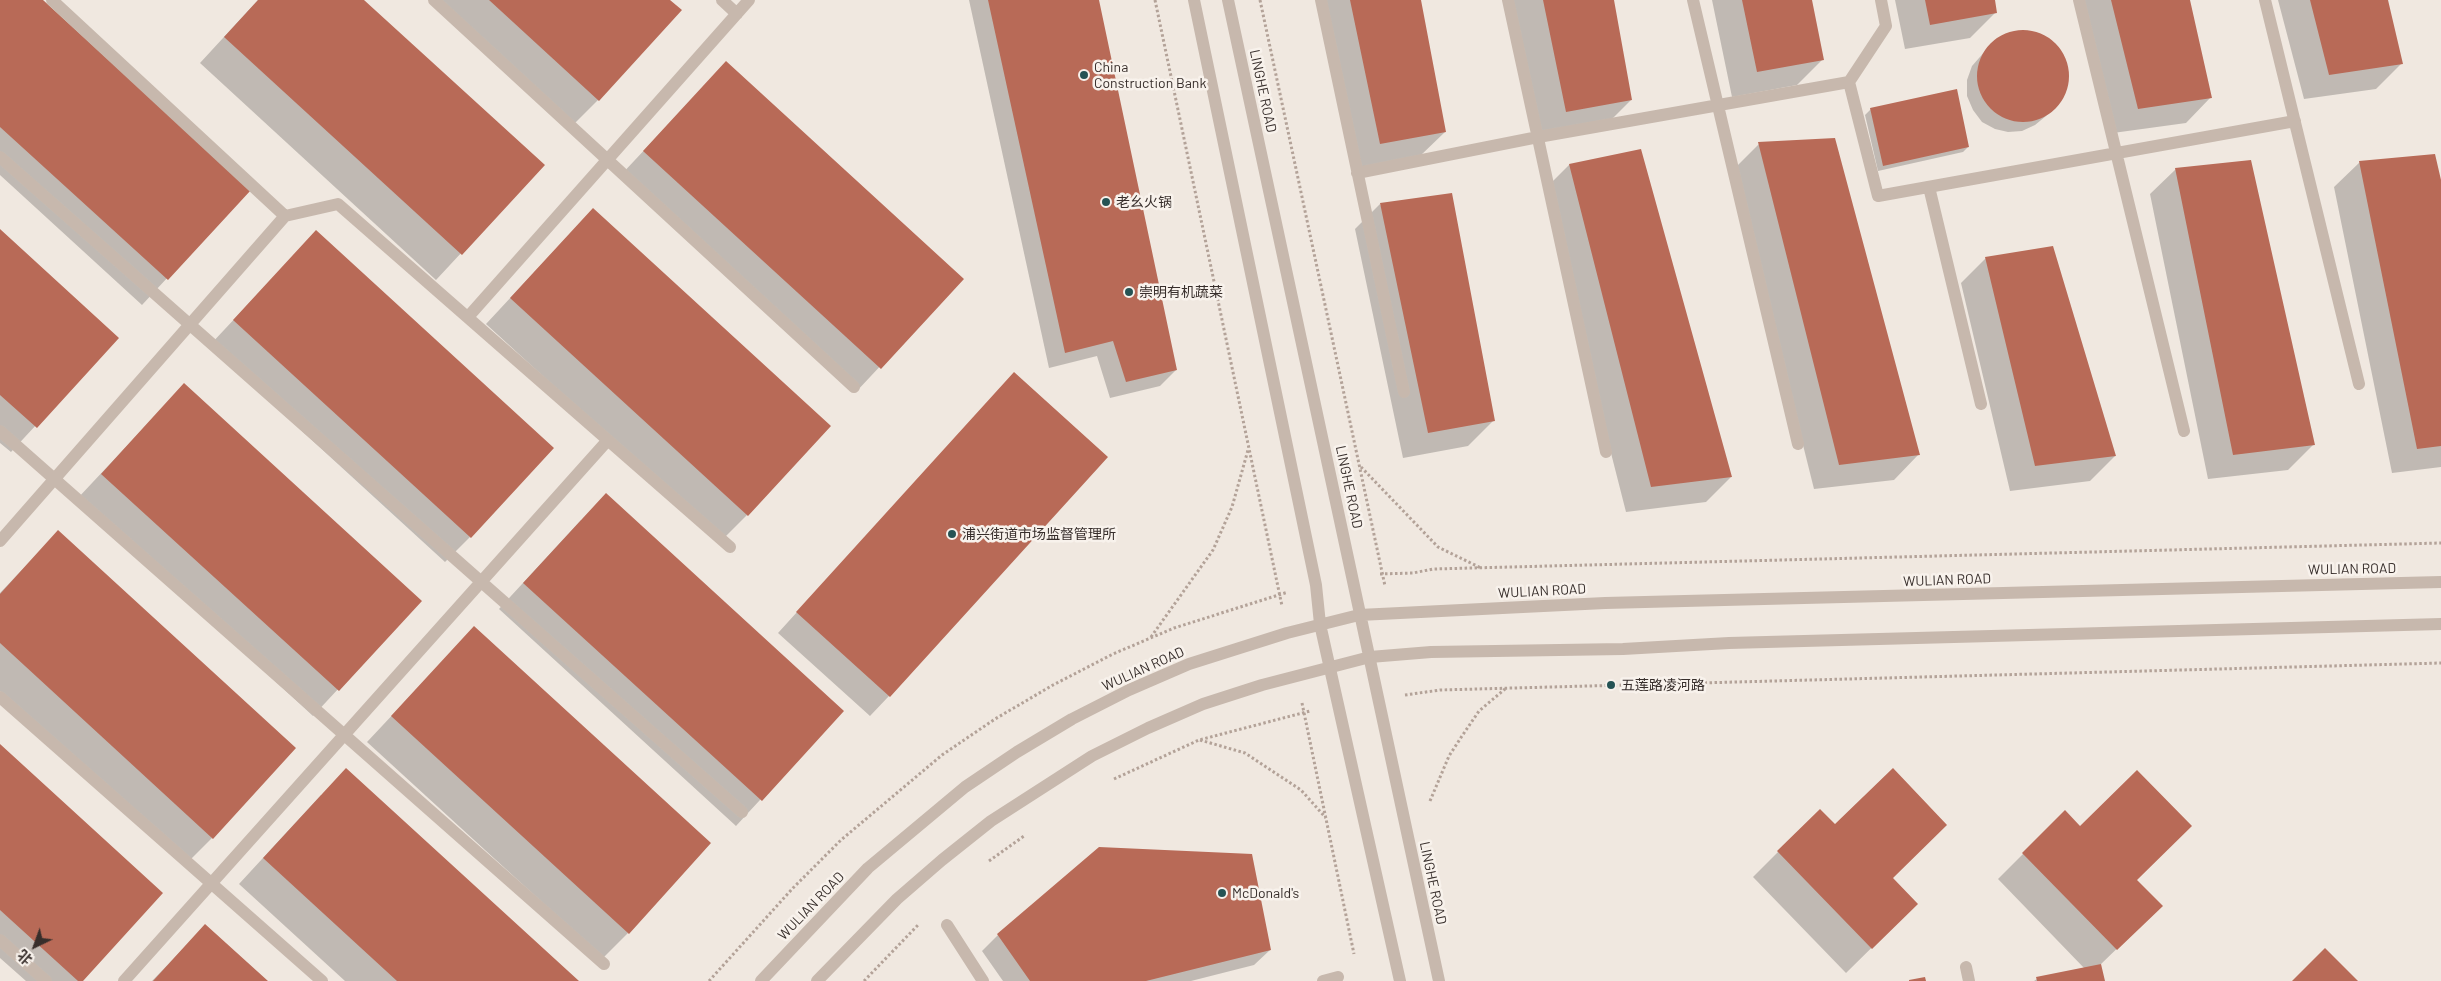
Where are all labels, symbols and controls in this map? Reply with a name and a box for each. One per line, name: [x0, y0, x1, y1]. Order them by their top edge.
street label: LINGHE ROAD: [1246, 48, 1280, 134]
place label: China Construction Bank: [1094, 59, 1206, 92]
marker: China Construction Bank: [1078, 69, 1090, 81]
place label: 老幺火锅: [1116, 194, 1172, 210]
marker: 老幺火锅: [1100, 196, 1112, 208]
place label: 崇明有机蔬菜: [1139, 284, 1223, 300]
marker: 崇明有机蔬菜: [1123, 286, 1135, 298]
street label: LINGHE ROAD: [1332, 444, 1366, 530]
place label: 浦兴街道市场监督管理所: [962, 526, 1116, 542]
marker: 浦兴街道市场监督管理所: [946, 528, 958, 540]
street label: WULIAN ROAD: [2308, 560, 2396, 578]
street label: WULIAN ROAD: [1903, 570, 1991, 590]
street label: WULIAN ROAD: [1498, 580, 1586, 602]
street label: WULIAN ROAD: [1099, 643, 1187, 695]
place label: 五莲路凌河路: [1621, 677, 1705, 693]
marker: 五莲路凌河路: [1605, 679, 1617, 691]
street label: LINGHE ROAD: [1416, 840, 1450, 926]
street label: WULIAN ROAD: [774, 868, 848, 944]
place label: McDonald's: [1232, 885, 1299, 901]
marker: McDonald's: [1216, 887, 1228, 899]
north arrow: [10, 921, 60, 971]
text: 北: [14, 947, 36, 969]

